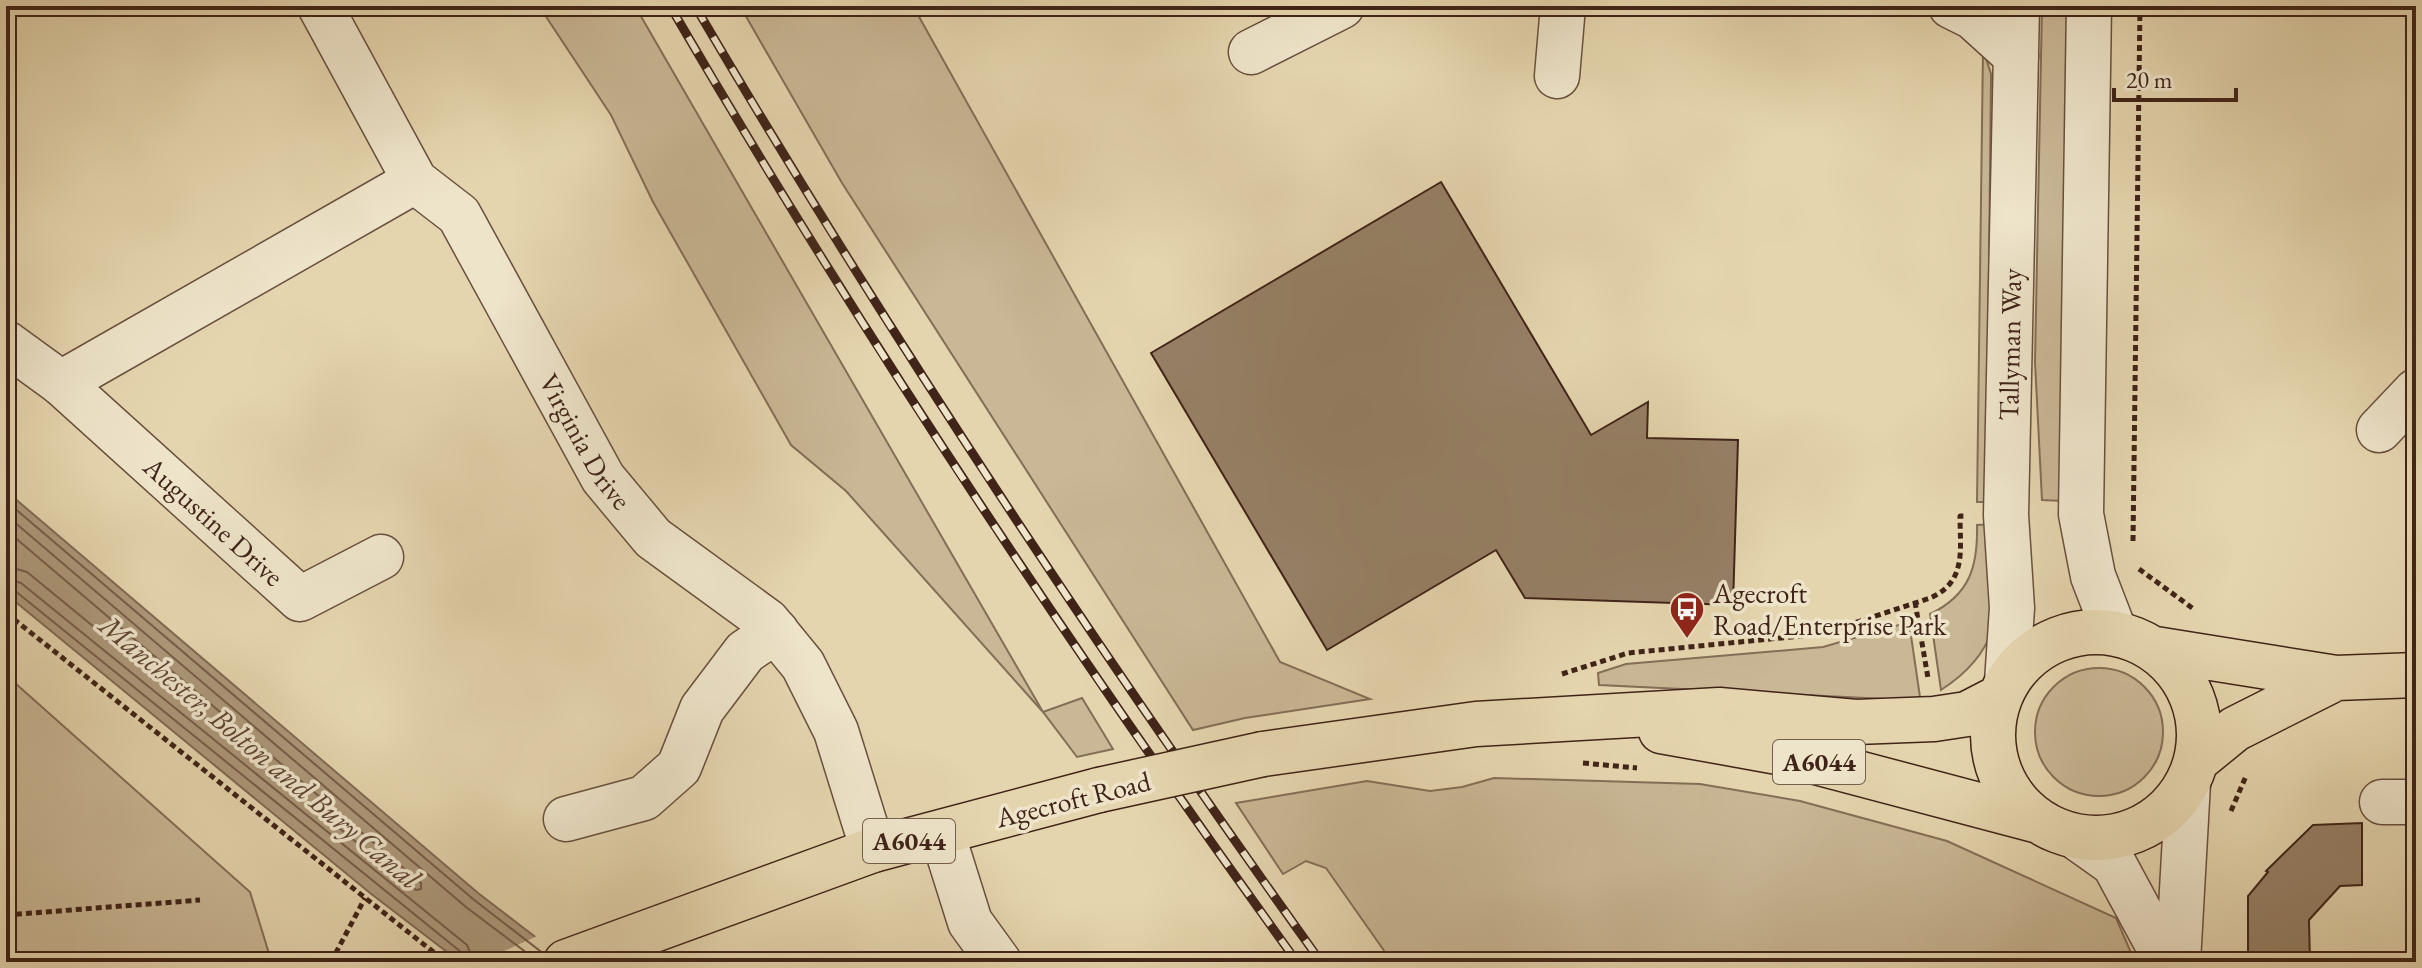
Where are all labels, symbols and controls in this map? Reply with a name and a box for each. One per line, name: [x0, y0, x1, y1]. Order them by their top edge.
scale bar: [2114, 52, 2236, 102]
text: 20 m: [2126, 64, 2173, 95]
street label: Tallyman Way: [1990, 267, 2029, 421]
street label: Virginia Drive: [531, 367, 640, 517]
street label: Augustine Drive: [135, 448, 292, 594]
place label: Agecroft Road/Enterprise Park: [1712, 575, 1947, 643]
bus stop icon: Agecroft Road/Enterprise Park: [1668, 590, 1706, 640]
water label: Manchester, Bolton and Bury Canal: [90, 604, 430, 898]
road number: A6044: [1773, 740, 1865, 784]
street label: Agecroft Road: [991, 762, 1155, 836]
road number: A6044: [863, 819, 955, 863]

